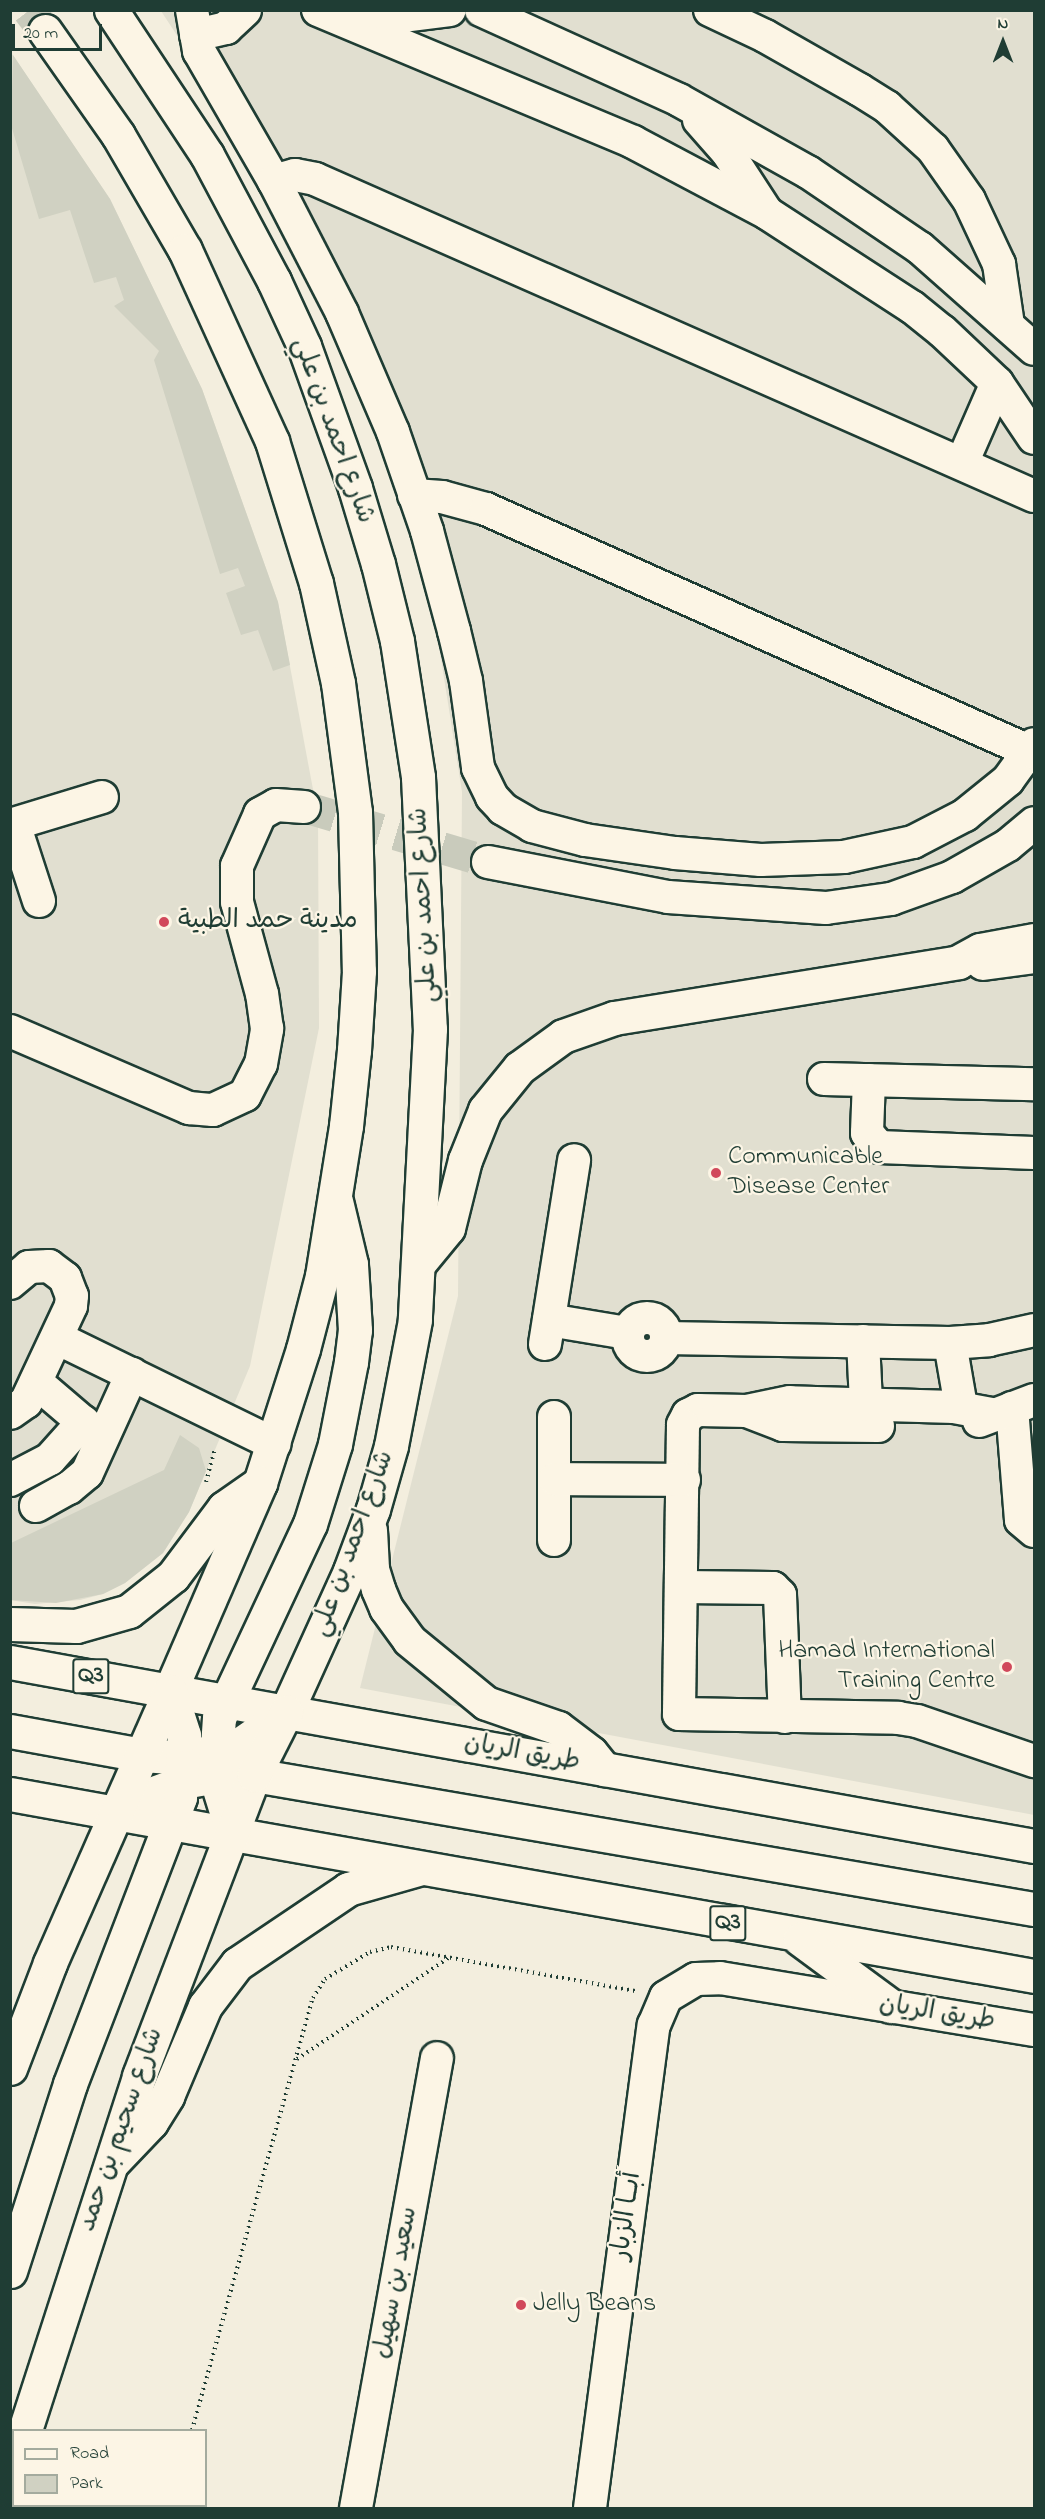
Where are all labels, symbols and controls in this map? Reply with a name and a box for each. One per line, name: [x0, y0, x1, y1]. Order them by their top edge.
scale bar: [15, 12, 105, 50]
north arrow: [973, 12, 1033, 72]
text: N: [998, 12, 1008, 36]
text: 20 m: [23, 21, 58, 47]
street label: شارع احمد بن علي: [284, 334, 380, 528]
street label: شارع احمد بن علي: [404, 807, 446, 1003]
place label: مدينة حمد الطبية: [178, 906, 358, 938]
marker: مدينة حمد الطبية: [155, 913, 173, 931]
place label: Communicable Disease Center: [728, 1142, 889, 1204]
marker: Communicable Disease Center: [709, 1166, 723, 1180]
street label: شارع احمد بن علي: [306, 1447, 402, 1641]
place label: Hamad International Training Centre: [778, 1636, 995, 1697]
road number: Q3: [72, 1655, 110, 1697]
marker: Hamad International Training Centre: [1000, 1660, 1014, 1674]
street label: طريق الريان: [462, 1728, 582, 1780]
road number: Q3: [708, 1902, 748, 1944]
street label: طريق الريان: [877, 1989, 997, 2039]
street label: شارع سحيم بن حمد: [73, 2024, 171, 2236]
street label: أبــا الزبار: [606, 2170, 650, 2262]
street label: سعيد بن سهيل: [368, 2204, 426, 2362]
place label: Jelly Beans: [533, 2289, 656, 2321]
marker: Jelly Beans: [514, 2298, 528, 2312]
legend: [12, 2429, 207, 2507]
text: Road: [70, 2441, 109, 2467]
text: Park: [70, 2471, 103, 2497]

